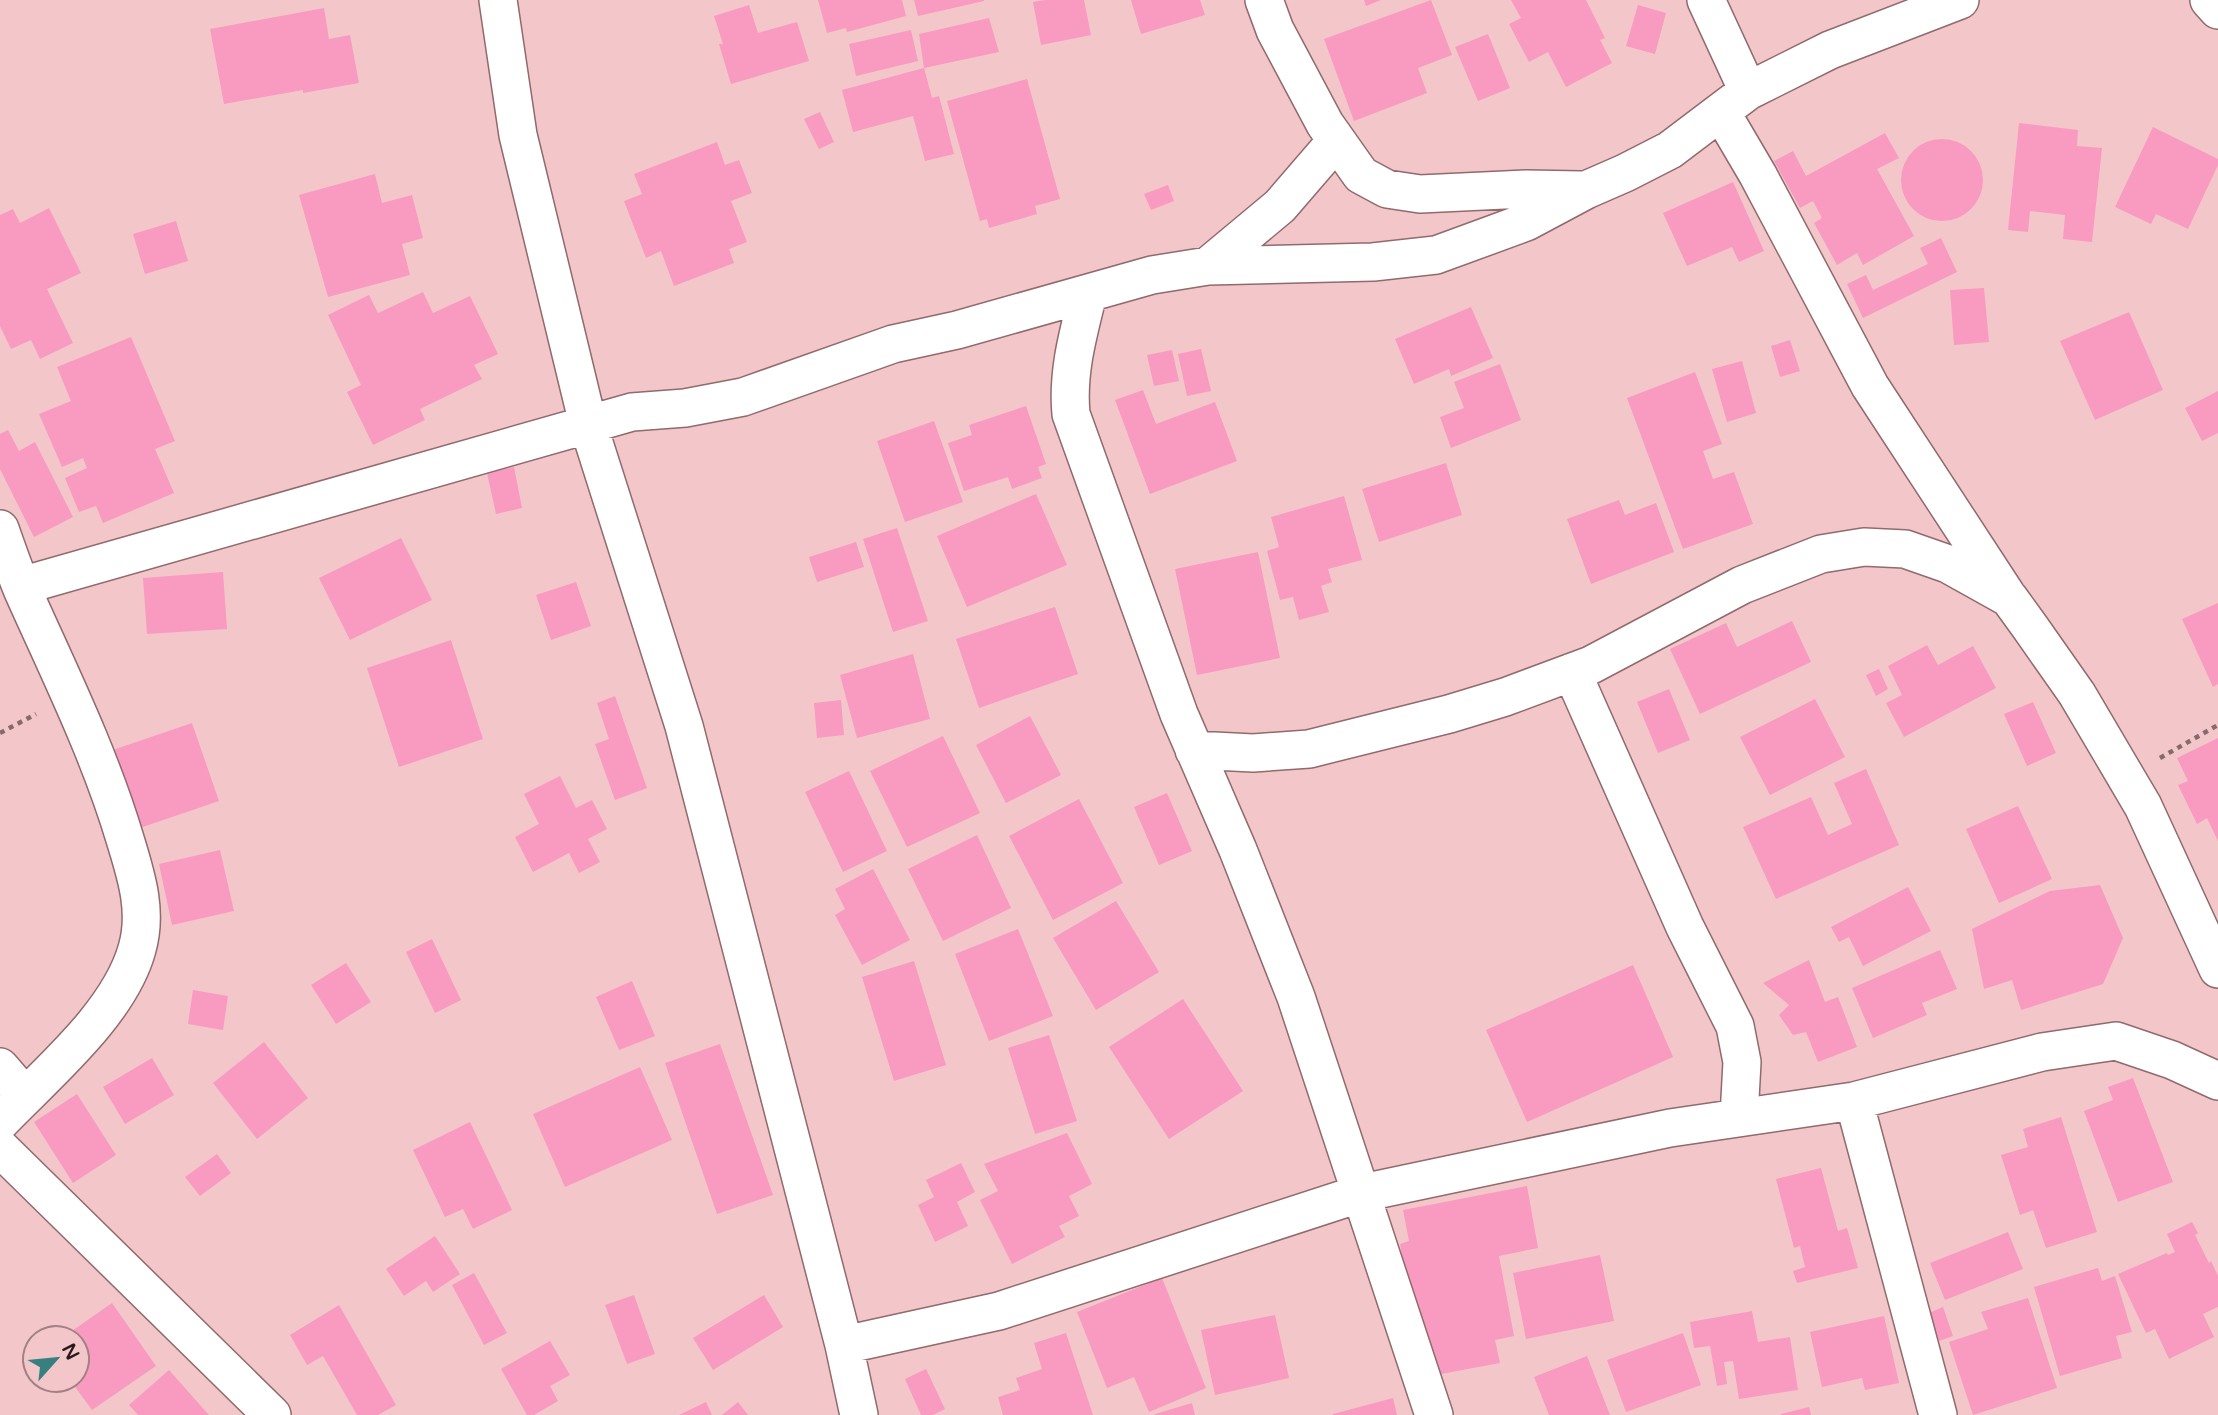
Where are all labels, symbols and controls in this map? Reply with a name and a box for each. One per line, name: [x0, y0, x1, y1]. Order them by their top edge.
north arrow: [21, 1324, 91, 1394]
text: N: [57, 1340, 84, 1364]

